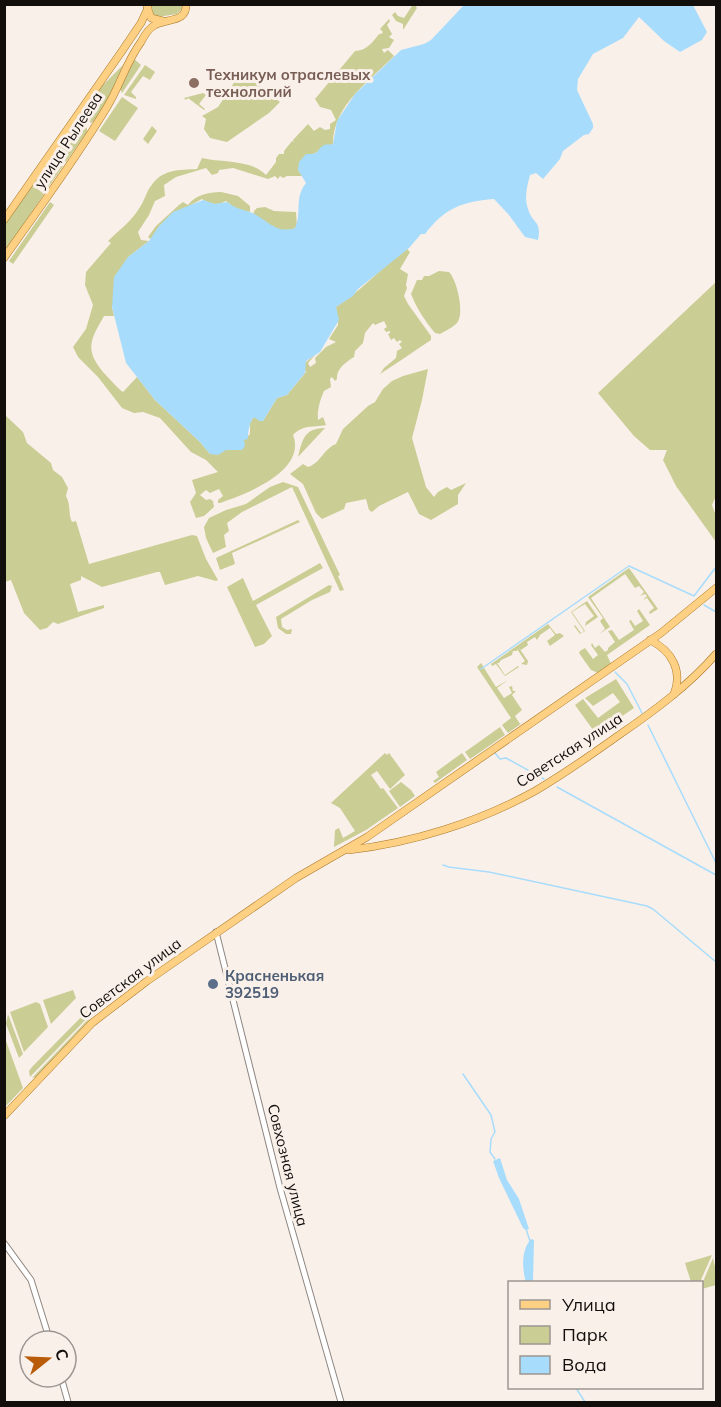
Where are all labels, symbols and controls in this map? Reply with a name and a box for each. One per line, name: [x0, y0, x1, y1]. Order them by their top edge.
place label: Техникум отраслевых технологий: [206, 65, 371, 101]
marker: Техникум отраслевых технологий: [187, 76, 201, 90]
street label: улица Рылеева: [30, 88, 106, 192]
street label: Советская улица: [512, 709, 626, 791]
street label: Советская улица: [75, 933, 185, 1023]
place label: Красненькая 392519: [225, 966, 324, 1002]
marker: Красненькая 392519: [206, 977, 220, 991]
street label: Совхозная улица: [264, 1102, 312, 1228]
legend: [508, 1281, 703, 1389]
text: Улица: [561, 1293, 616, 1316]
text: Парк: [562, 1323, 608, 1346]
north arrow: [18, 1329, 78, 1389]
text: С: [51, 1346, 73, 1363]
text: Вода: [562, 1353, 607, 1376]

